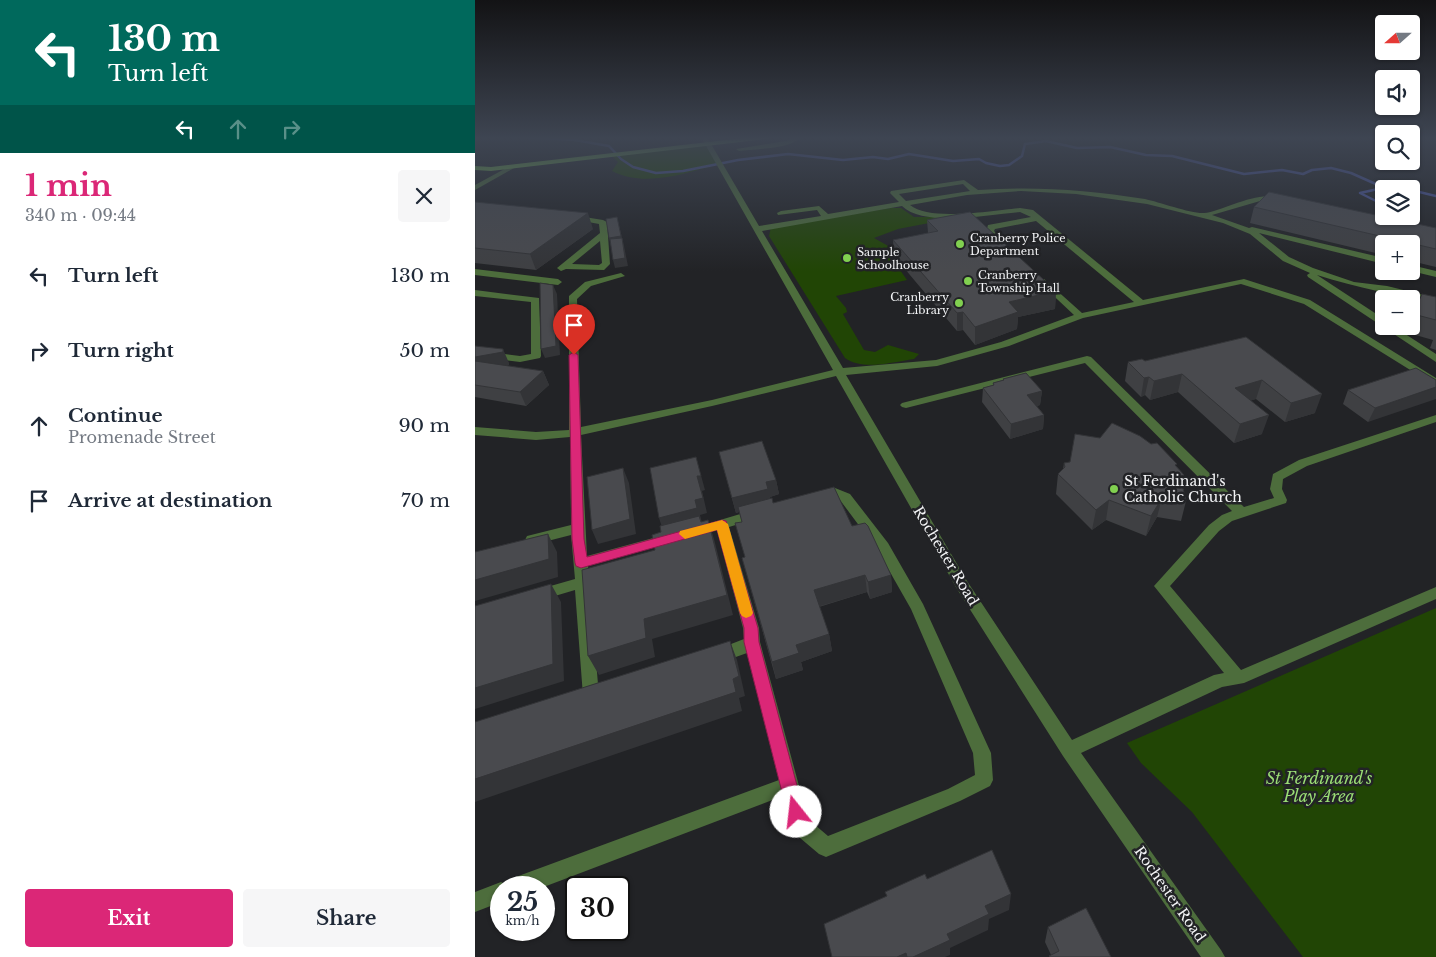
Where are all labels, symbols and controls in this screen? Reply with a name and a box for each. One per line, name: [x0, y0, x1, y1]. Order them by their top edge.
north arrow: [1375, 15, 1420, 60]
map controls: [1375, 15, 1420, 335]
text: 130 m: [108, 17, 220, 60]
icon: left: [25, 20, 90, 85]
text: Turn left: [108, 60, 208, 87]
button: sound: [1375, 70, 1420, 115]
icon: left: [171, 115, 199, 143]
icon: ahead: [224, 115, 252, 143]
icon: right: [277, 115, 305, 143]
button: search: [1375, 125, 1420, 170]
text: 1 min: [25, 167, 112, 204]
button: close: [398, 170, 450, 222]
button: layers: [1375, 180, 1420, 225]
text: 340 m · 09:44: [25, 205, 136, 225]
place label: Cranberry Police Department: [970, 231, 1066, 258]
button: +: [1375, 235, 1420, 280]
marker: Cranberry Police Department: [954, 238, 966, 250]
place label: Sample Schoolhouse: [857, 245, 929, 272]
marker: Sample Schoolhouse: [841, 252, 853, 264]
icon: left: [25, 262, 53, 290]
text: Turn left: [68, 264, 159, 287]
text: 130 m: [390, 264, 450, 287]
place label: Cranberry Township Hall: [978, 268, 1060, 295]
marker: Cranberry Township Hall: [962, 275, 974, 287]
place label: Cranberry Library: [890, 290, 949, 317]
button: −: [1375, 290, 1420, 335]
marker: Cranberry Library: [953, 297, 965, 309]
pin: [553, 304, 595, 355]
icon: arrive: [560, 311, 588, 339]
icon: right: [25, 337, 53, 365]
text: Turn right: [68, 339, 174, 362]
text: 50 m: [400, 339, 450, 362]
text: Continue: [68, 404, 163, 427]
icon: ahead: [25, 412, 53, 440]
text: 90 m: [398, 414, 450, 437]
text: Promenade Street: [68, 427, 216, 447]
place label: St Ferdinand's Catholic Church: [1124, 472, 1242, 506]
marker: St Ferdinand's Catholic Church: [1108, 483, 1120, 495]
icon: arrive: [25, 487, 53, 515]
text: Arrive at destination: [68, 489, 272, 512]
text: 70 m: [401, 489, 450, 512]
street label: Rochester Road: [909, 503, 983, 609]
park label: St Ferdinand's Play Area: [1266, 768, 1372, 806]
position arrow: [769, 785, 821, 837]
street label: Rochester Road: [1130, 843, 1210, 946]
speed limit sign: 30: [565, 876, 630, 941]
text: 25: [507, 887, 538, 918]
button: Exit: [25, 889, 233, 947]
button: Share: [243, 889, 450, 947]
text: km/h: [505, 913, 540, 928]

